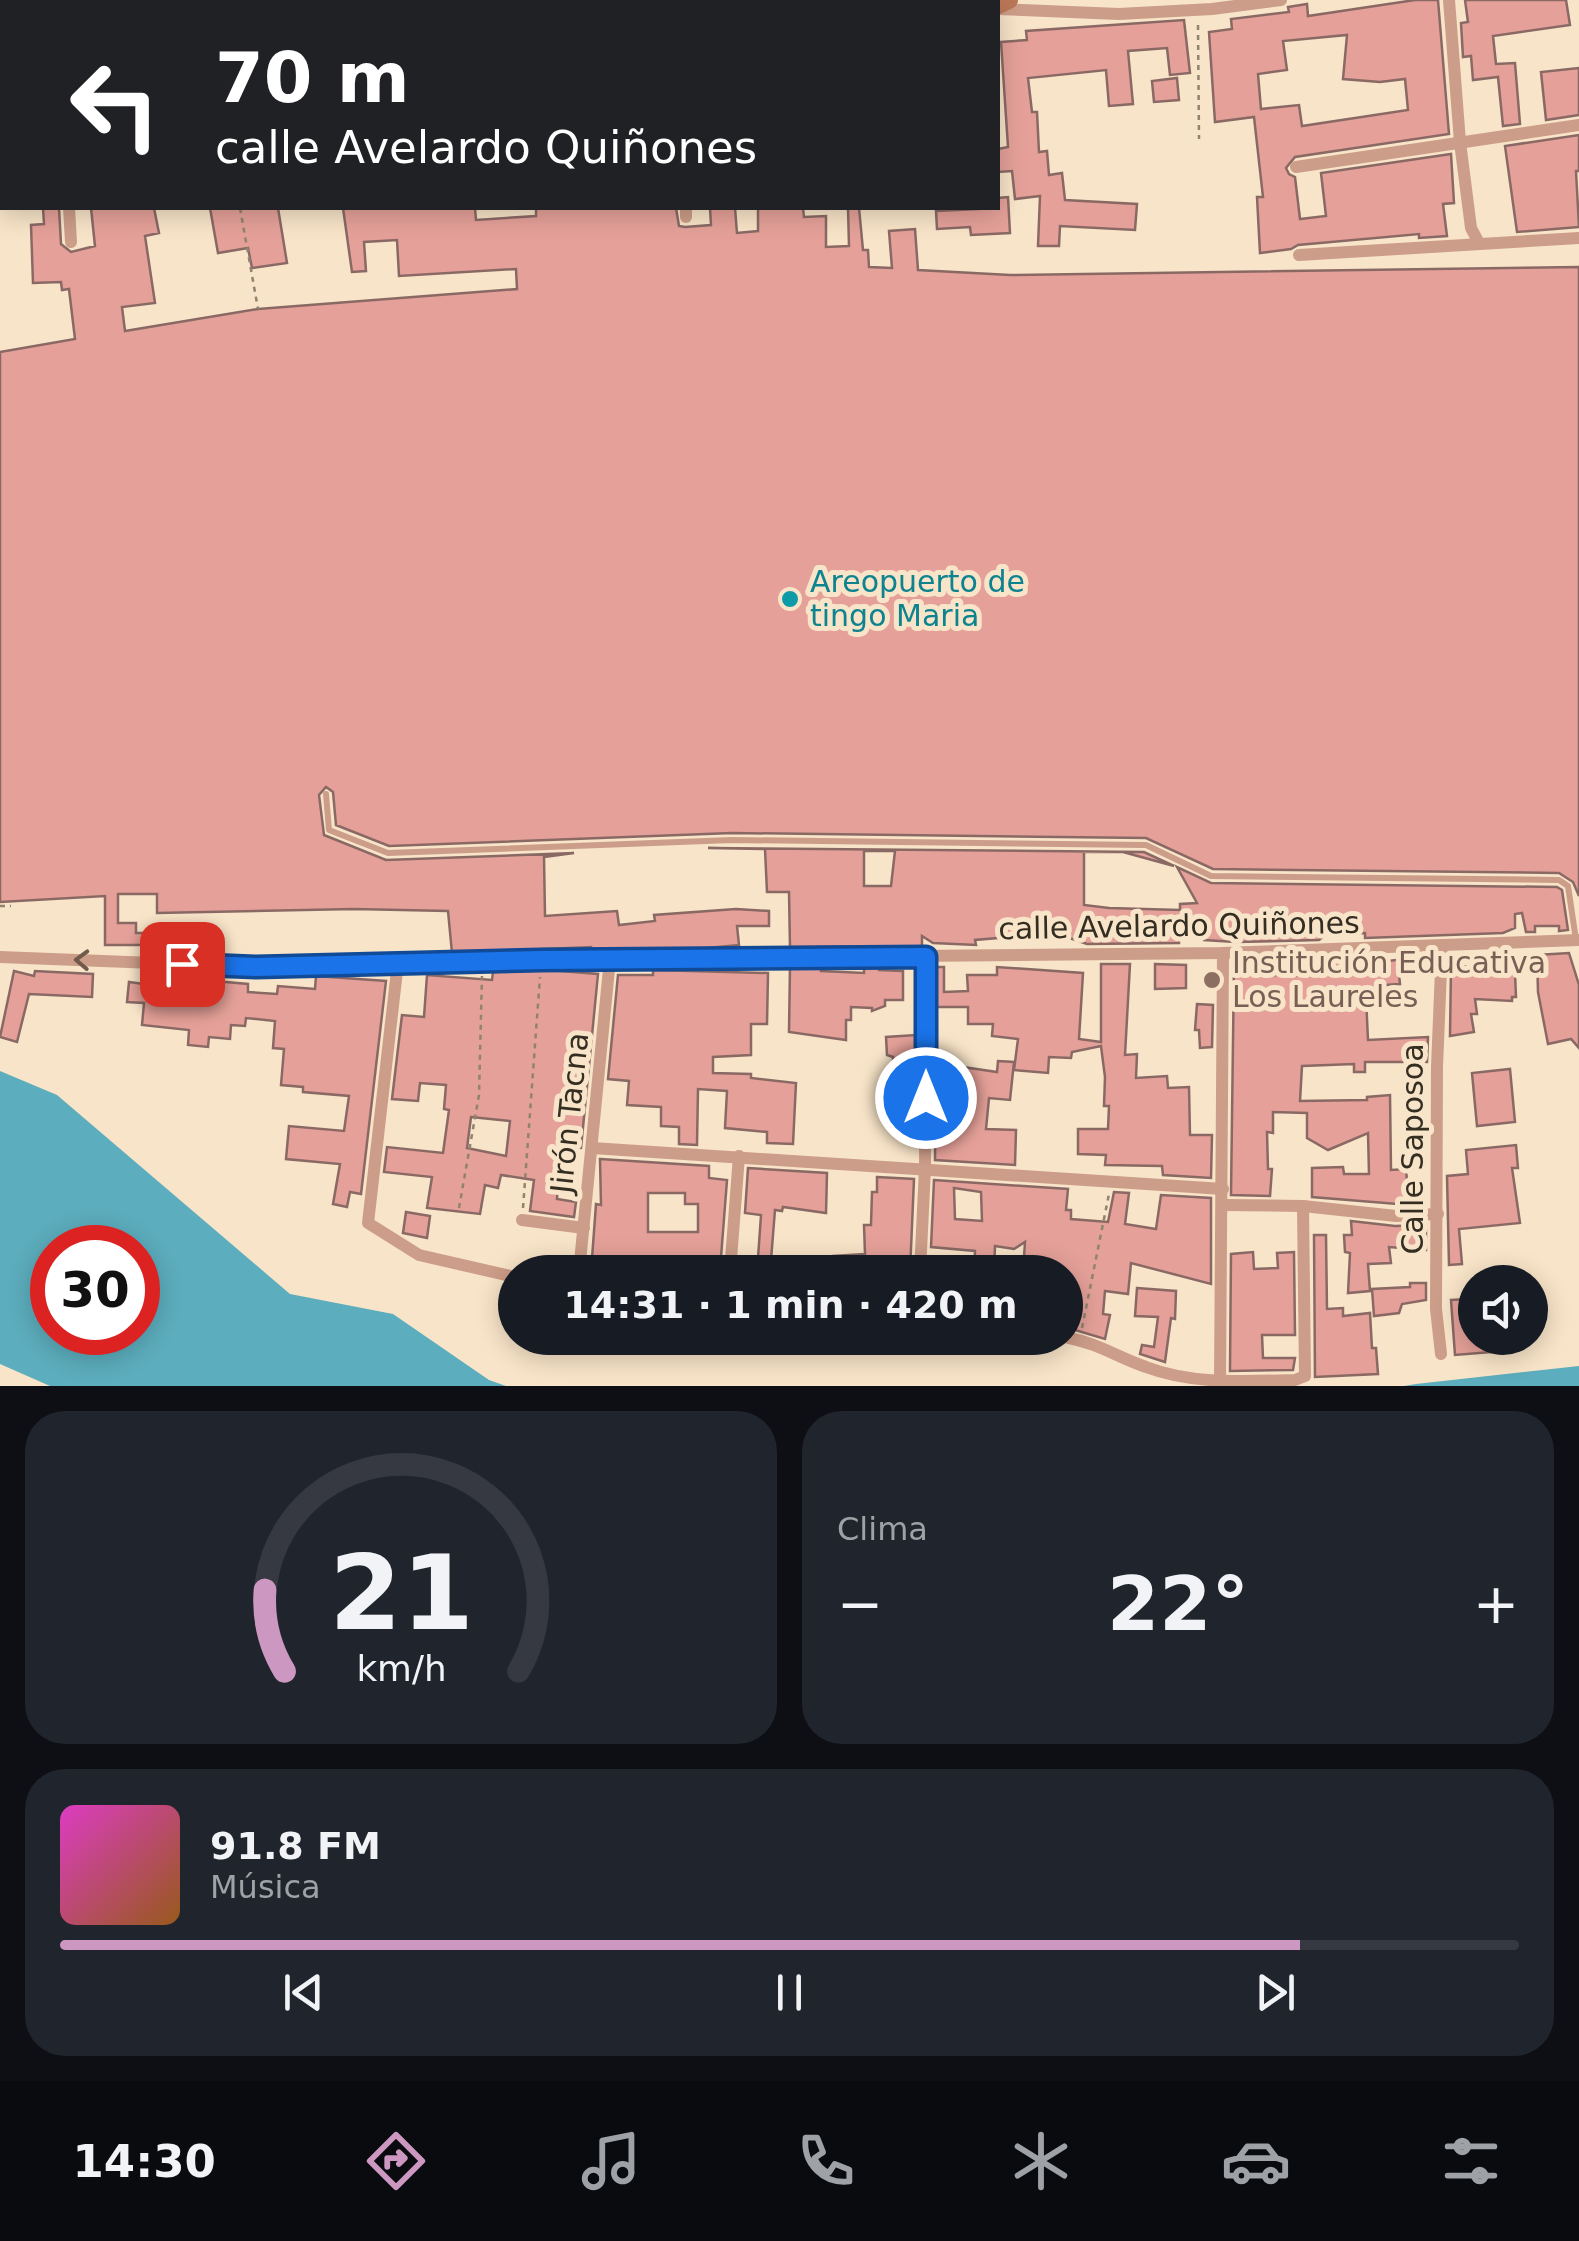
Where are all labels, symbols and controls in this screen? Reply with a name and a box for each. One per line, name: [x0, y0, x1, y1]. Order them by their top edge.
text: 70 m: [215, 37, 410, 119]
icon: left: [50, 40, 180, 170]
text: calle Avelardo Quiñones: [215, 121, 757, 174]
place label: Areopuerto de tingo Maria: [810, 564, 1025, 633]
marker: Areopuerto de tingo Maria: [779, 588, 801, 610]
street label: calle Avelardo Quiñones: [998, 905, 1360, 946]
pin: [140, 922, 225, 1007]
icon: arrive: [155, 937, 210, 992]
place label: Institución Educativa Los Laureles: [1232, 945, 1546, 1014]
one-way arrow: [74, 950, 89, 971]
marker: Institución Educativa Los Laureles: [1201, 969, 1223, 991]
street label: Jirón Tacna: [543, 1031, 595, 1197]
street label: Calle Saposoa: [1395, 1043, 1430, 1255]
position arrow: [874, 1046, 978, 1150]
speed limit sign: 30: [30, 1225, 160, 1355]
map controls: [1458, 1265, 1548, 1355]
button: sound: [1458, 1265, 1548, 1355]
text: 14:31 · 1 min · 420 m: [563, 1283, 1018, 1327]
text: Clima: [837, 1510, 928, 1548]
text: 21: [329, 1532, 473, 1654]
text: 22°: [1107, 1560, 1249, 1648]
text: −: [837, 1572, 883, 1636]
text: +: [1473, 1572, 1519, 1636]
text: km/h: [356, 1648, 446, 1689]
text: 91.8 FM: [210, 1824, 381, 1868]
text: Música: [210, 1868, 321, 1906]
icon: previous: [276, 1965, 331, 2020]
icon: pause: [762, 1965, 817, 2020]
icon: next: [1248, 1965, 1303, 2020]
icon: directions: [361, 2126, 431, 2196]
icon: music: [576, 2126, 646, 2196]
icon: phone: [791, 2126, 861, 2196]
icon: climate: [1006, 2126, 1076, 2196]
icon: car: [1221, 2126, 1291, 2196]
icon: filters: [1436, 2126, 1506, 2196]
text: 14:30: [73, 2135, 216, 2188]

